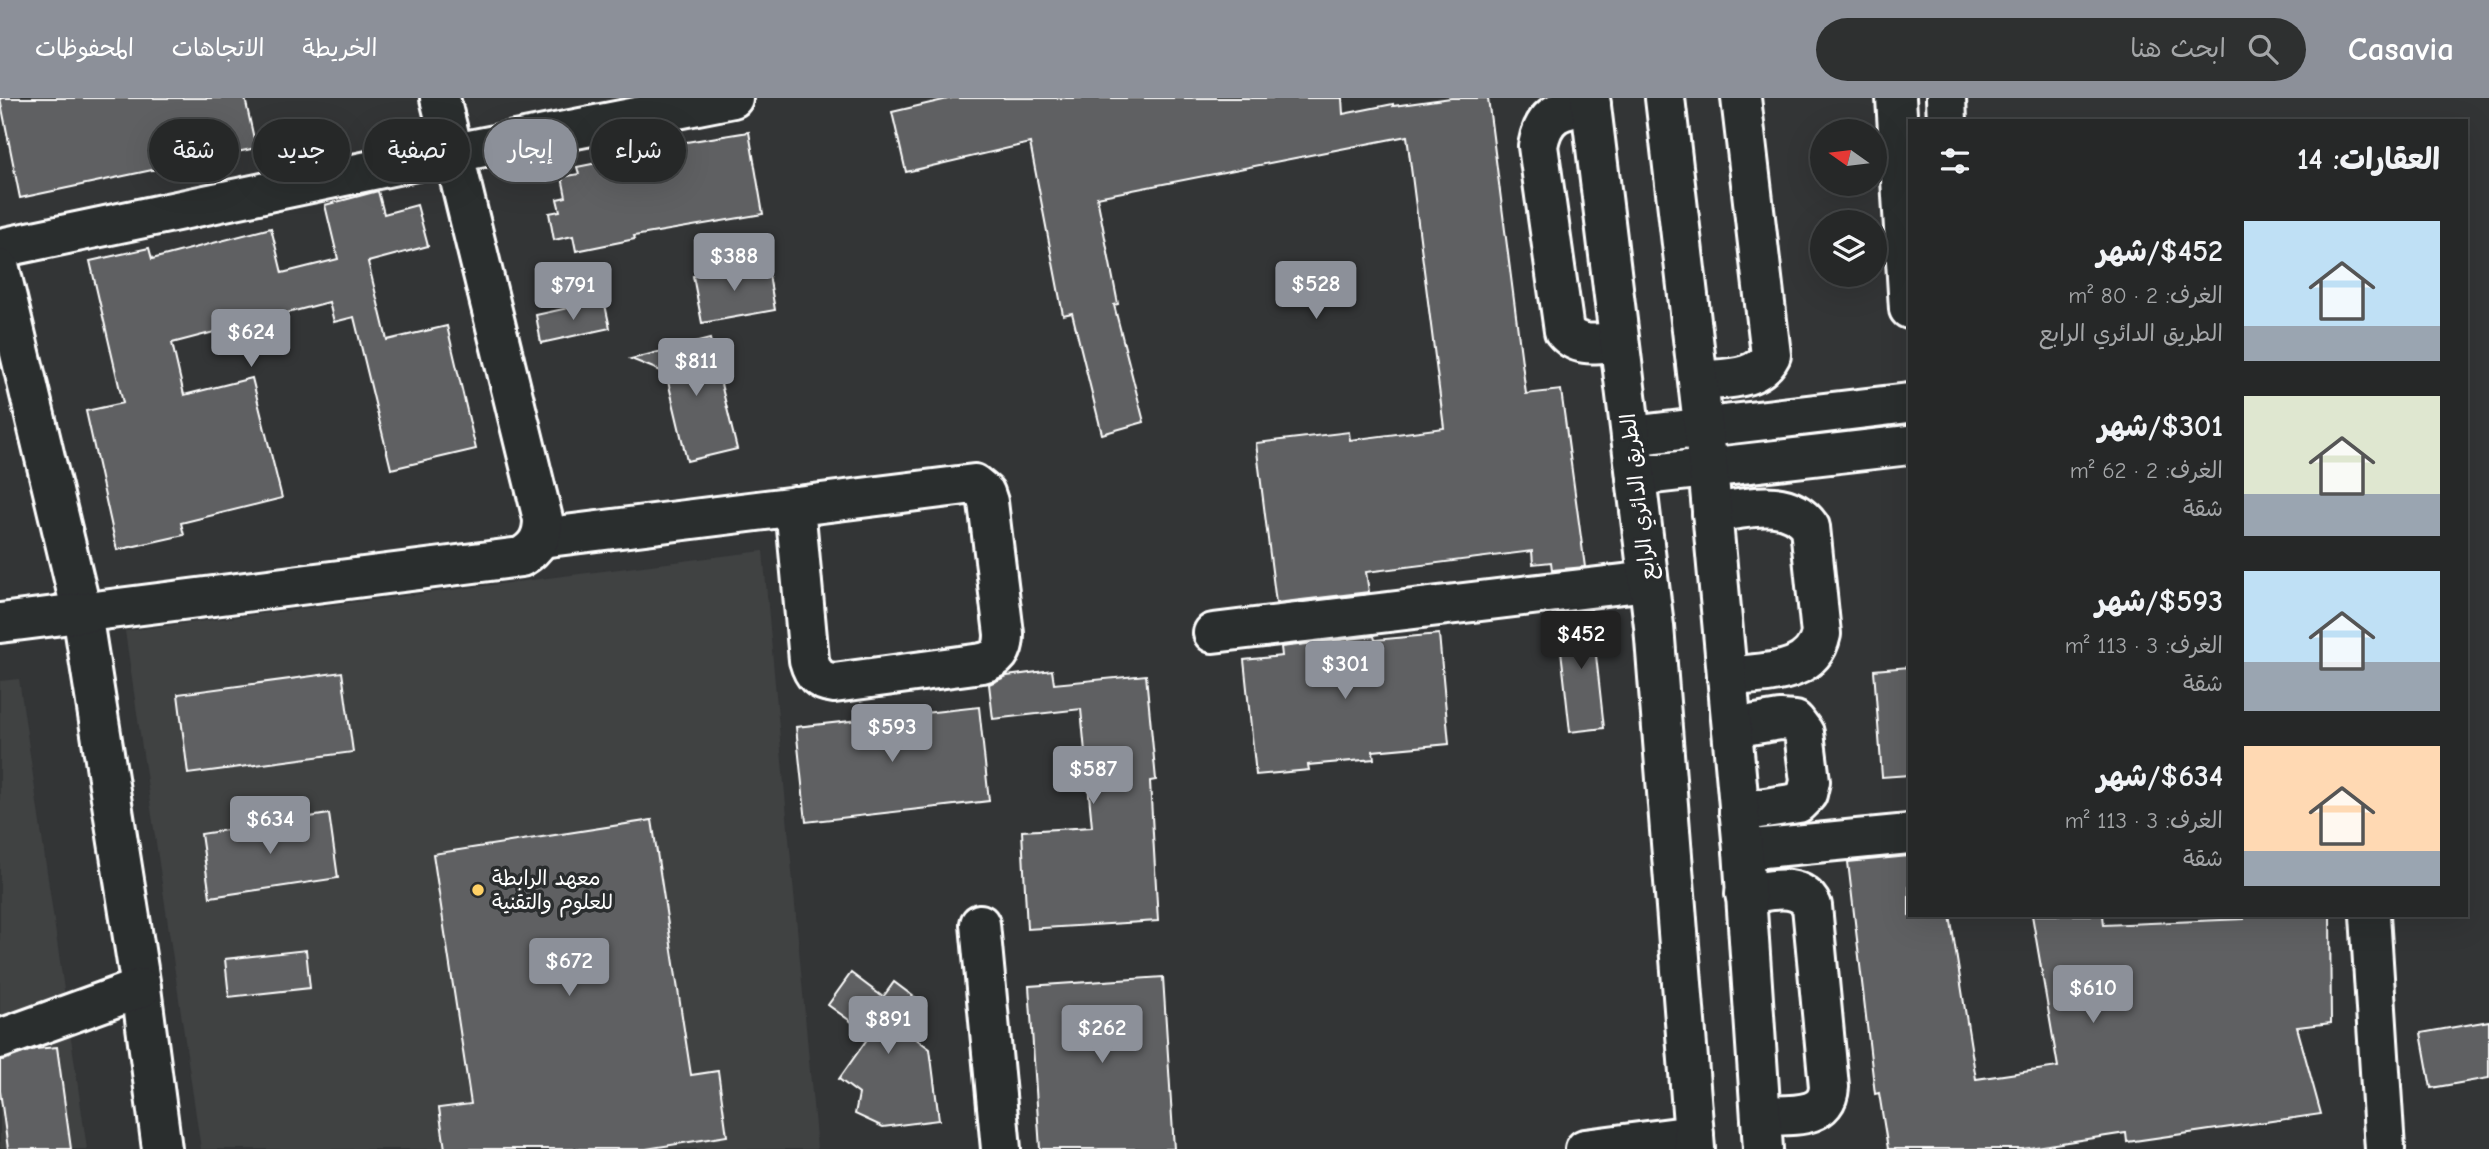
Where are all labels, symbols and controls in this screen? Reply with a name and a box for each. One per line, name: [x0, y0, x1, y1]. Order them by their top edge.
search box: [1816, 18, 2306, 81]
icon: search: [2244, 30, 2282, 68]
text: Casavia: [2348, 30, 2454, 68]
text: المحفوظات: [35, 34, 134, 62]
text: الاتجاهات: [172, 34, 265, 62]
text: الخريطة: [303, 34, 377, 62]
text: ابحث هنا: [2130, 34, 2226, 64]
chip: شقة: [149, 119, 239, 182]
chip: جديد: [253, 119, 350, 182]
chip: تصفية: [364, 119, 470, 182]
chip: إيجار: [484, 119, 577, 182]
chip: شراء: [591, 119, 686, 182]
north arrow: [1810, 119, 1886, 196]
map controls: [1810, 119, 1887, 287]
icon: filters: [1936, 142, 1974, 180]
text: العقارات: 14: [2297, 142, 2440, 177]
button: layers: [1810, 210, 1887, 287]
pin: $388: [693, 234, 775, 293]
text: $452/شهر: [2097, 234, 2223, 269]
text: $388: [710, 242, 758, 269]
icon: home: [2300, 249, 2384, 333]
pin: $791: [532, 262, 614, 322]
pin: $528: [1275, 262, 1357, 321]
text: $528: [1291, 270, 1341, 297]
text: $791: [551, 271, 595, 298]
text: الغرف: 2 · 80 m²: [2068, 282, 2223, 309]
pin: $624: [210, 310, 292, 369]
text: $624: [227, 318, 275, 345]
text: الطريق الدائري الرابع: [2039, 320, 2223, 347]
pin: $811: [655, 338, 737, 398]
text: $811: [674, 347, 718, 374]
text: $301/شهر: [2098, 409, 2223, 444]
street label: الطريق الدائري الرابع: [1616, 412, 1663, 582]
icon: home: [2300, 424, 2384, 508]
text: الغرف: 2 · 62 m²: [2070, 457, 2223, 484]
text: شقة: [2183, 495, 2223, 522]
text: $593/شهر: [2096, 584, 2223, 619]
icon: home: [2300, 599, 2384, 683]
pin: $452: [1540, 612, 1622, 671]
text: $452: [1557, 620, 1605, 647]
text: الغرف: 3 · 113 m²: [2065, 632, 2223, 659]
pin: $301: [1304, 642, 1386, 701]
text: $301: [1321, 650, 1369, 677]
text: شقة: [2183, 670, 2223, 697]
pin: $593: [851, 704, 933, 764]
text: $593: [867, 713, 917, 740]
pin: $587: [1052, 746, 1134, 806]
text: $587: [1069, 755, 1117, 782]
text: $634/شهر: [2097, 759, 2223, 794]
icon: home: [2300, 774, 2384, 858]
pin: $634: [229, 796, 311, 856]
text: $634: [246, 805, 294, 832]
text: الغرف: 3 · 113 m²: [2065, 807, 2223, 834]
text: شقة: [2183, 845, 2223, 872]
place label: معهد الرابطة للعلوم والتقنية: [492, 866, 613, 918]
marker: معهد الرابطة للعلوم والتقنية: [470, 882, 486, 898]
pin: $672: [528, 939, 610, 998]
text: $672: [545, 947, 593, 974]
pin: $610: [2052, 965, 2134, 1025]
text: $610: [2069, 974, 2117, 1001]
pin: $891: [847, 996, 929, 1056]
text: $891: [865, 1005, 911, 1032]
pin: $262: [1061, 1006, 1143, 1065]
text: $262: [1078, 1014, 1126, 1041]

